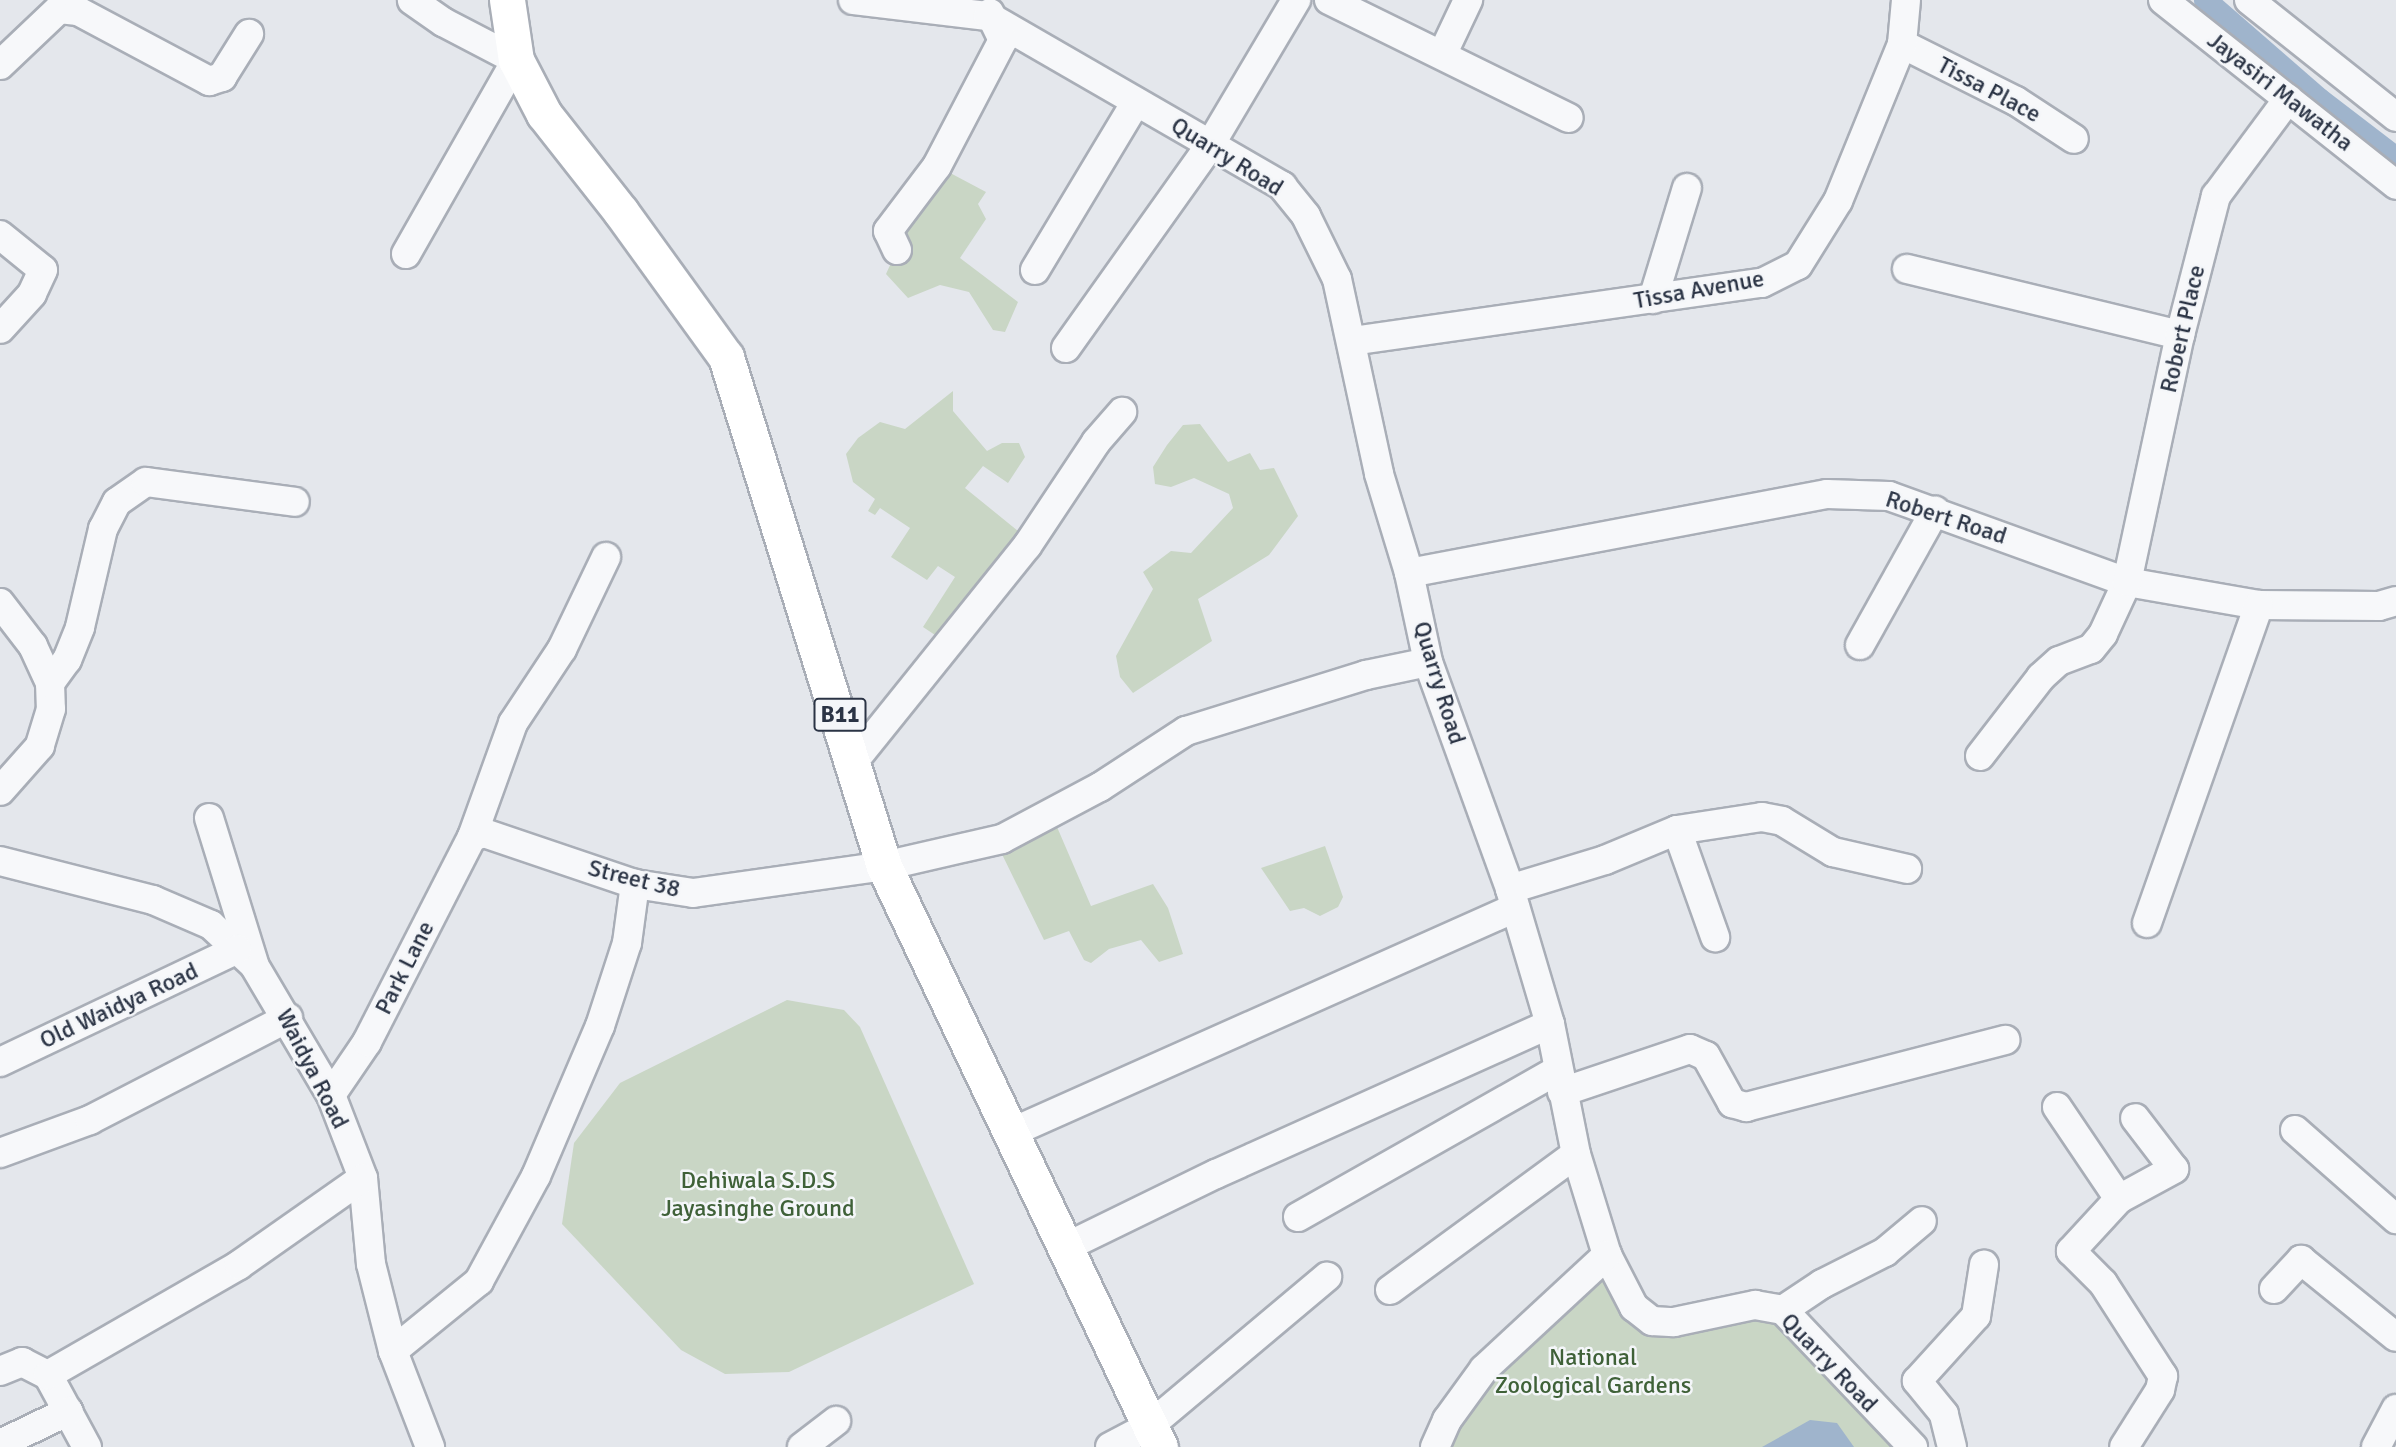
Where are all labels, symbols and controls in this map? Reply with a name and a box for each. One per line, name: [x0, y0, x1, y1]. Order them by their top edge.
street label: Jayasiri Mawatha: [2201, 26, 2359, 158]
street label: Tissa Place: [1932, 51, 2046, 129]
street label: Quarry Road: [1165, 111, 1289, 203]
street label: Robert Place: [2154, 262, 2212, 396]
street label: Tissa Avenue: [1632, 264, 1766, 316]
street label: Robert Road: [1882, 485, 2010, 551]
street label: Quarry Road: [1407, 618, 1471, 748]
road number: B11: [812, 695, 868, 734]
street label: Street 38: [585, 854, 683, 904]
street label: Park Lane: [369, 916, 441, 1020]
street label: Old Waidya Road: [35, 957, 203, 1055]
street label: Waidya Road: [270, 1004, 354, 1134]
park label: Dehiwala S.D.S Jayasinghe Ground: [661, 1167, 855, 1223]
street label: Quarry Road: [1775, 1307, 1883, 1419]
park label: National Zoological Gardens: [1495, 1344, 1691, 1400]

